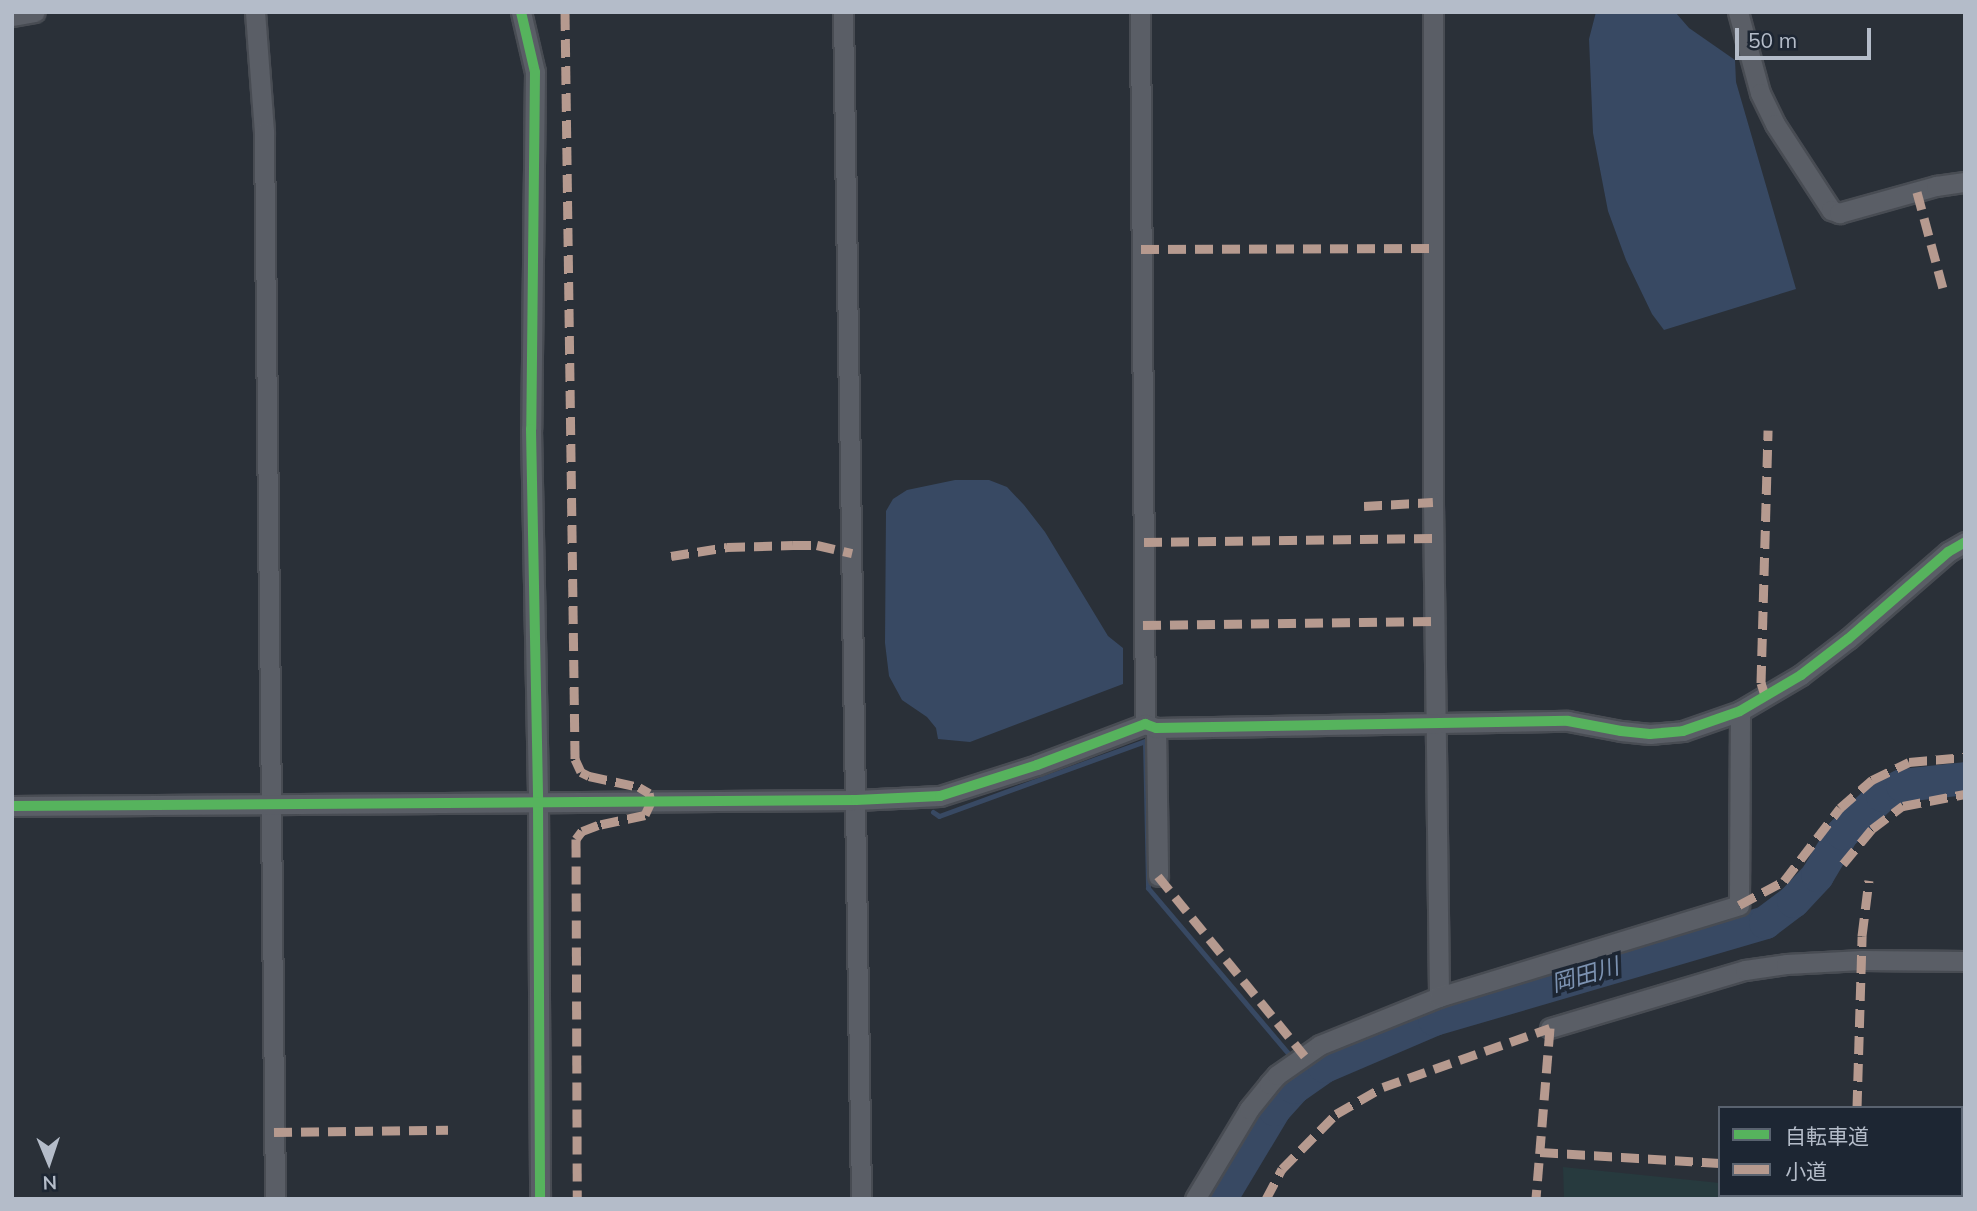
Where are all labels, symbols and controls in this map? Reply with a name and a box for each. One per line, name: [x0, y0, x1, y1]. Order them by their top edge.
scale bar: [1739, 14, 1876, 58]
text: 50 m: [1748, 27, 1797, 53]
water label: 岡田川: [1548, 952, 1622, 998]
legend: [1718, 1106, 1963, 1197]
text: 自転車道: [1785, 1123, 1869, 1149]
north arrow: [14, 1127, 84, 1197]
text: 小道: [1785, 1158, 1827, 1184]
text: N: [42, 1171, 57, 1195]

